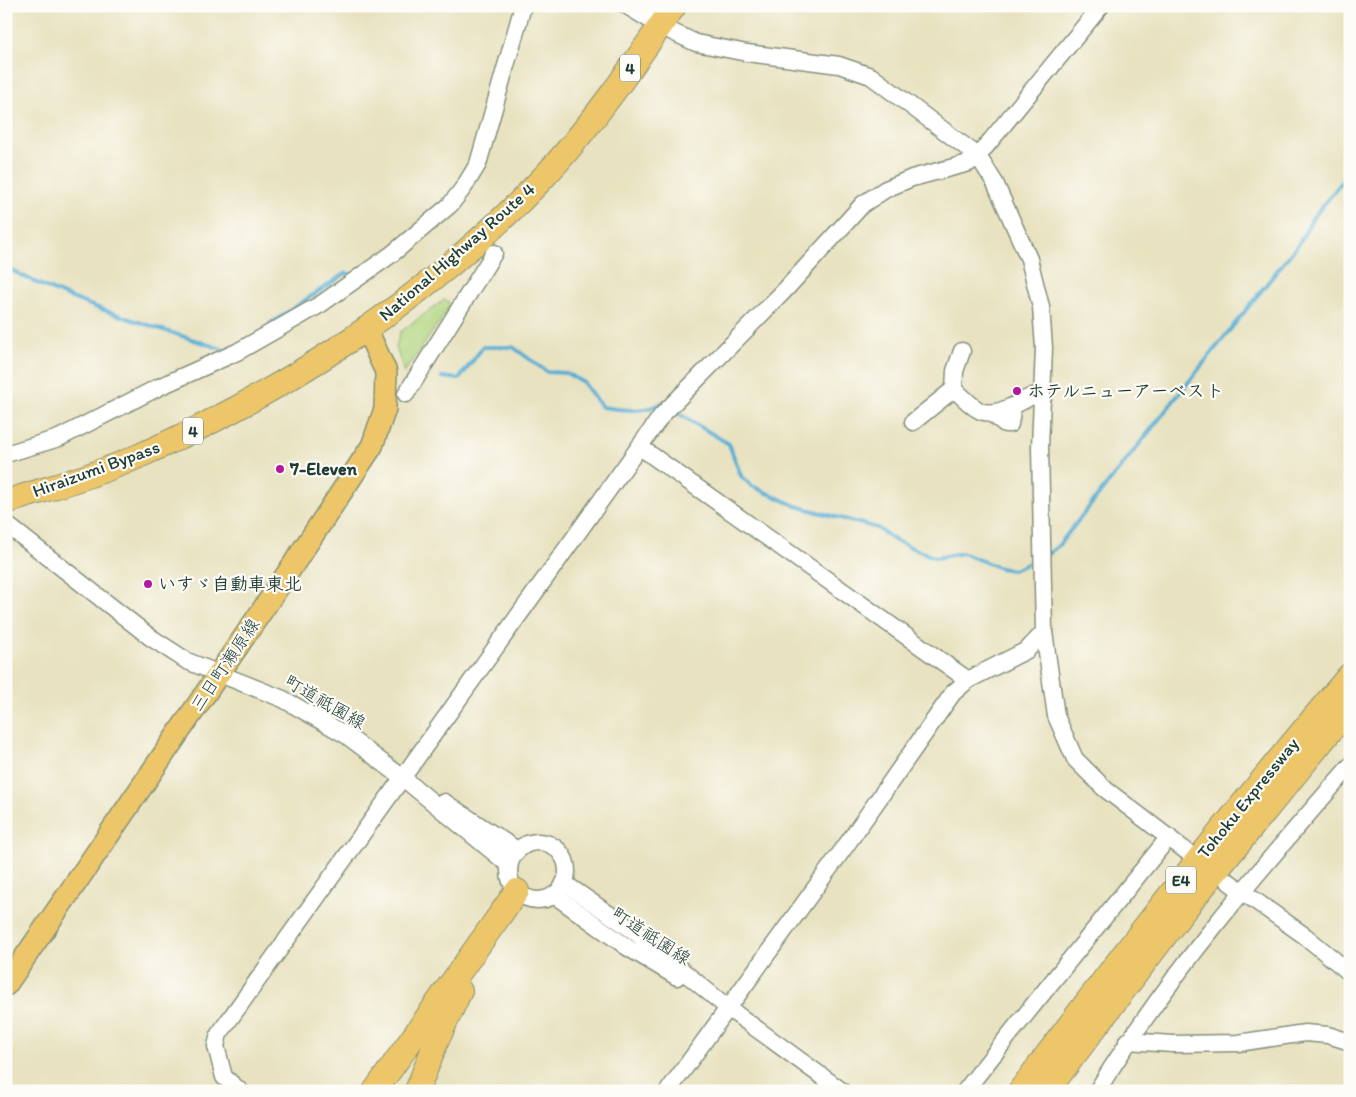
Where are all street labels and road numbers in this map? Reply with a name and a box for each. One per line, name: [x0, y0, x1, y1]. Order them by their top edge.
road number: 4: [620, 54, 640, 82]
street label: National Highway Route 4: [374, 178, 540, 326]
road number: 4: [183, 418, 203, 444]
street label: Hiraizumi Bypass: [29, 436, 163, 502]
street label: 三日町瀬原線: [186, 614, 264, 716]
street label: 町道祗園線: [281, 670, 369, 734]
street label: Tohoku Expressway: [1193, 733, 1304, 863]
road number: E4: [1166, 866, 1196, 894]
street label: 町道祗園線: [607, 902, 695, 970]

